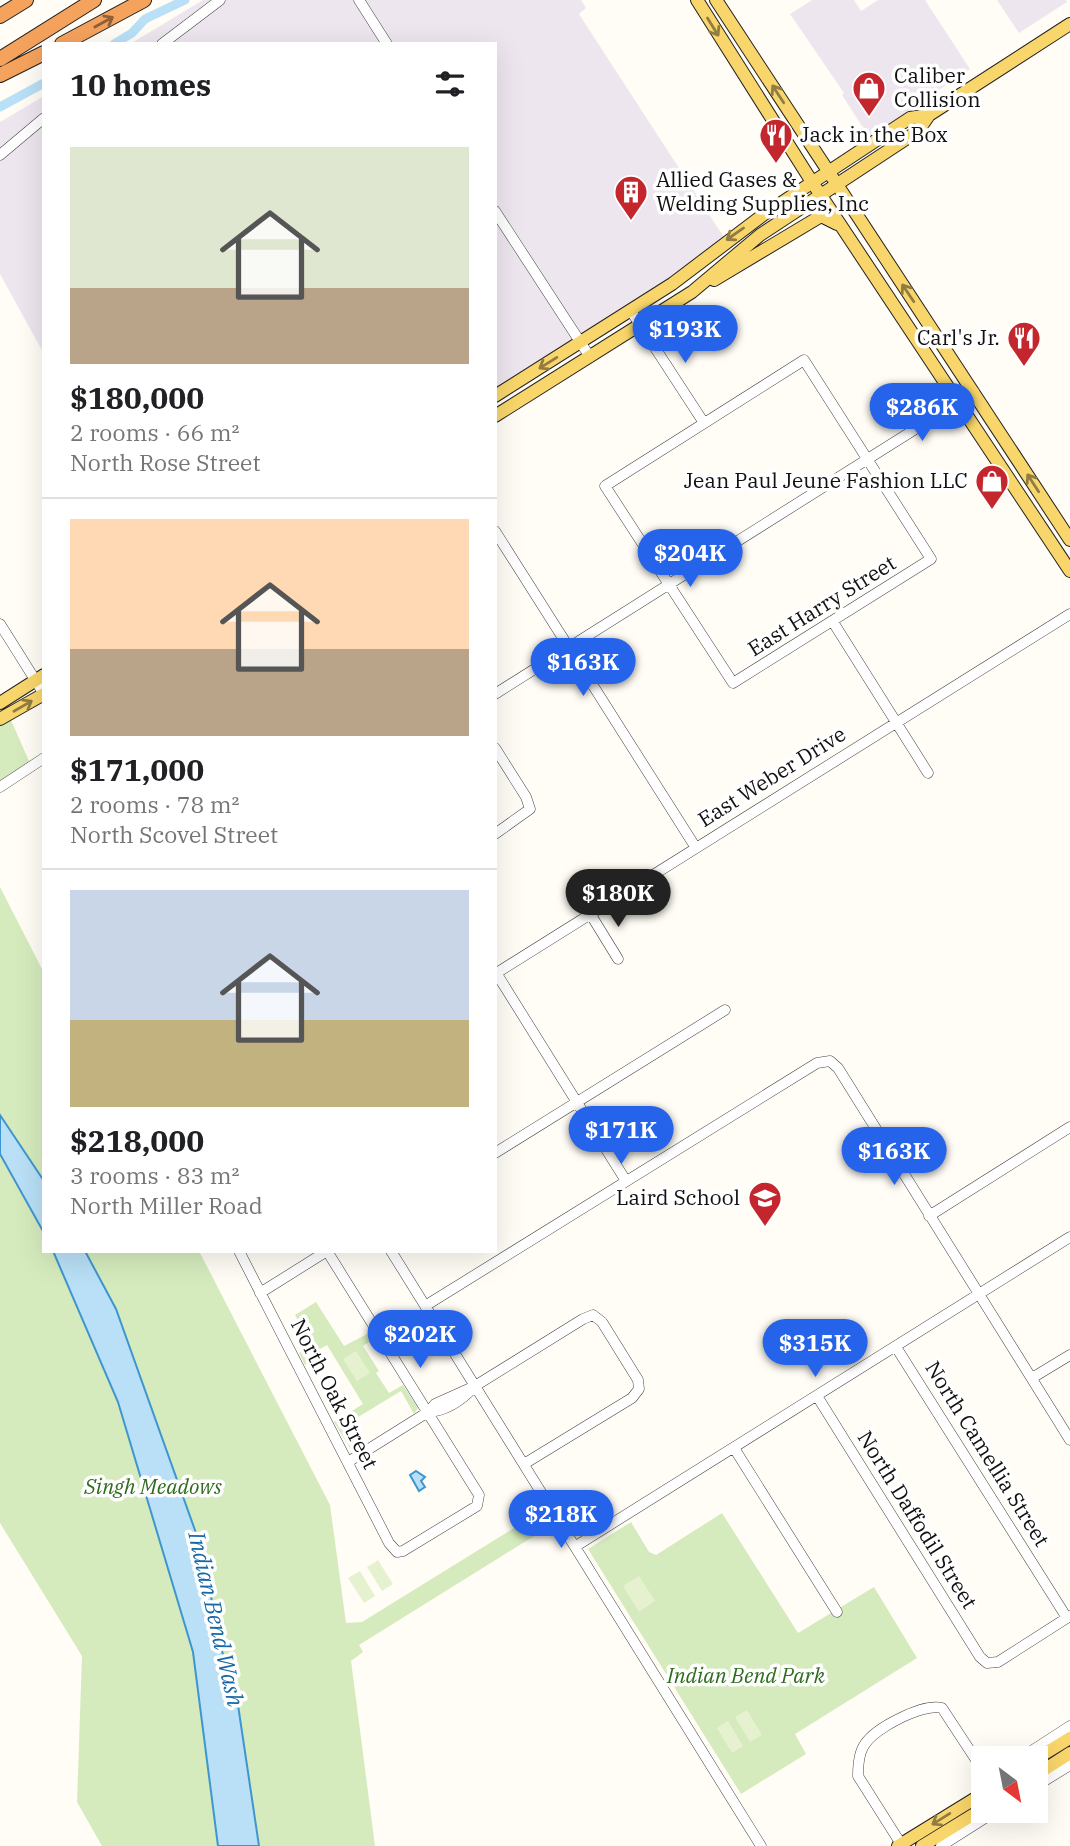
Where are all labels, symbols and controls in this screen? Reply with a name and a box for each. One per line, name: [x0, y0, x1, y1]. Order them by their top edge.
one-way arrow: [93, 15, 113, 29]
one-way arrow: [707, 16, 721, 36]
place label: Caliber Collision: [894, 61, 981, 113]
text: 10 homes: [70, 65, 211, 104]
icon: filters: [431, 65, 469, 103]
shop icon: Caliber Collision: [850, 69, 888, 118]
one-way arrow: [770, 85, 785, 104]
restaurant icon: Jack in the Box: [757, 116, 795, 165]
place label: Jack in the Box: [800, 120, 948, 148]
place label: Allied Gases & Welding Supplies, Inc: [656, 165, 869, 217]
building icon: Allied Gases & Welding Supplies, Inc: [612, 173, 650, 222]
icon: home: [207, 192, 333, 318]
one-way arrow: [726, 227, 745, 241]
one-way arrow: [900, 283, 914, 303]
pin: $193K: [636, 306, 734, 365]
text: $193K: [649, 313, 721, 343]
restaurant icon: Carl's Jr.: [1005, 319, 1043, 368]
place label: Carl's Jr.: [917, 323, 1000, 351]
one-way arrow: [539, 355, 558, 370]
text: $180,000: [70, 378, 204, 417]
pin: $286K: [873, 384, 971, 443]
text: $286K: [886, 391, 958, 421]
text: 2 rooms · 66 m²: [70, 417, 240, 447]
text: North Rose Street: [70, 447, 261, 477]
shop icon: Jean Paul Jeune Fashion LLC: [973, 462, 1011, 511]
place label: Jean Paul Jeune Fashion LLC: [684, 466, 968, 494]
one-way arrow: [1025, 473, 1039, 493]
pin: $204K: [641, 530, 739, 589]
text: $204K: [654, 537, 726, 567]
street label: East Harry Street: [742, 548, 901, 662]
icon: home: [207, 564, 333, 690]
pin: $163K: [534, 638, 632, 698]
text: $163K: [547, 646, 619, 676]
one-way arrow: [13, 699, 33, 713]
street label: East Weber Drive: [692, 719, 851, 833]
text: $171,000: [70, 750, 204, 789]
text: 2 rooms · 78 m²: [70, 789, 240, 819]
text: North Scovel Street: [70, 819, 278, 849]
pin: $180K: [569, 870, 667, 929]
text: $180K: [582, 877, 654, 907]
icon: home: [207, 935, 333, 1061]
pin: $171K: [572, 1106, 670, 1166]
text: $171K: [585, 1114, 657, 1144]
text: $218,000: [70, 1121, 204, 1160]
pin: $163K: [845, 1128, 943, 1187]
text: $163K: [858, 1135, 930, 1165]
text: 3 rooms · 83 m²: [70, 1160, 240, 1190]
school or university icon: Laird School: [746, 1179, 784, 1228]
place label: Laird School: [616, 1183, 740, 1211]
text: North Miller Road: [70, 1190, 263, 1220]
pin: $202K: [371, 1310, 469, 1370]
street label: North Oak Street: [285, 1313, 385, 1474]
text: $202K: [384, 1318, 456, 1348]
pin: $315K: [766, 1320, 864, 1379]
text: $315K: [779, 1327, 851, 1357]
street label: North Camellia Street: [919, 1355, 1056, 1551]
street label: North Daffodil Street: [852, 1425, 984, 1614]
park label: Singh Meadows: [83, 1472, 222, 1500]
pin: $218K: [512, 1490, 610, 1550]
text: $218K: [525, 1498, 597, 1528]
water label: Indian Bend Wash: [182, 1527, 252, 1709]
park label: Indian Bend Park: [666, 1661, 826, 1689]
north arrow: [971, 1746, 1048, 1824]
map controls: [971, 1746, 1048, 1823]
one-way arrow: [931, 1813, 951, 1827]

